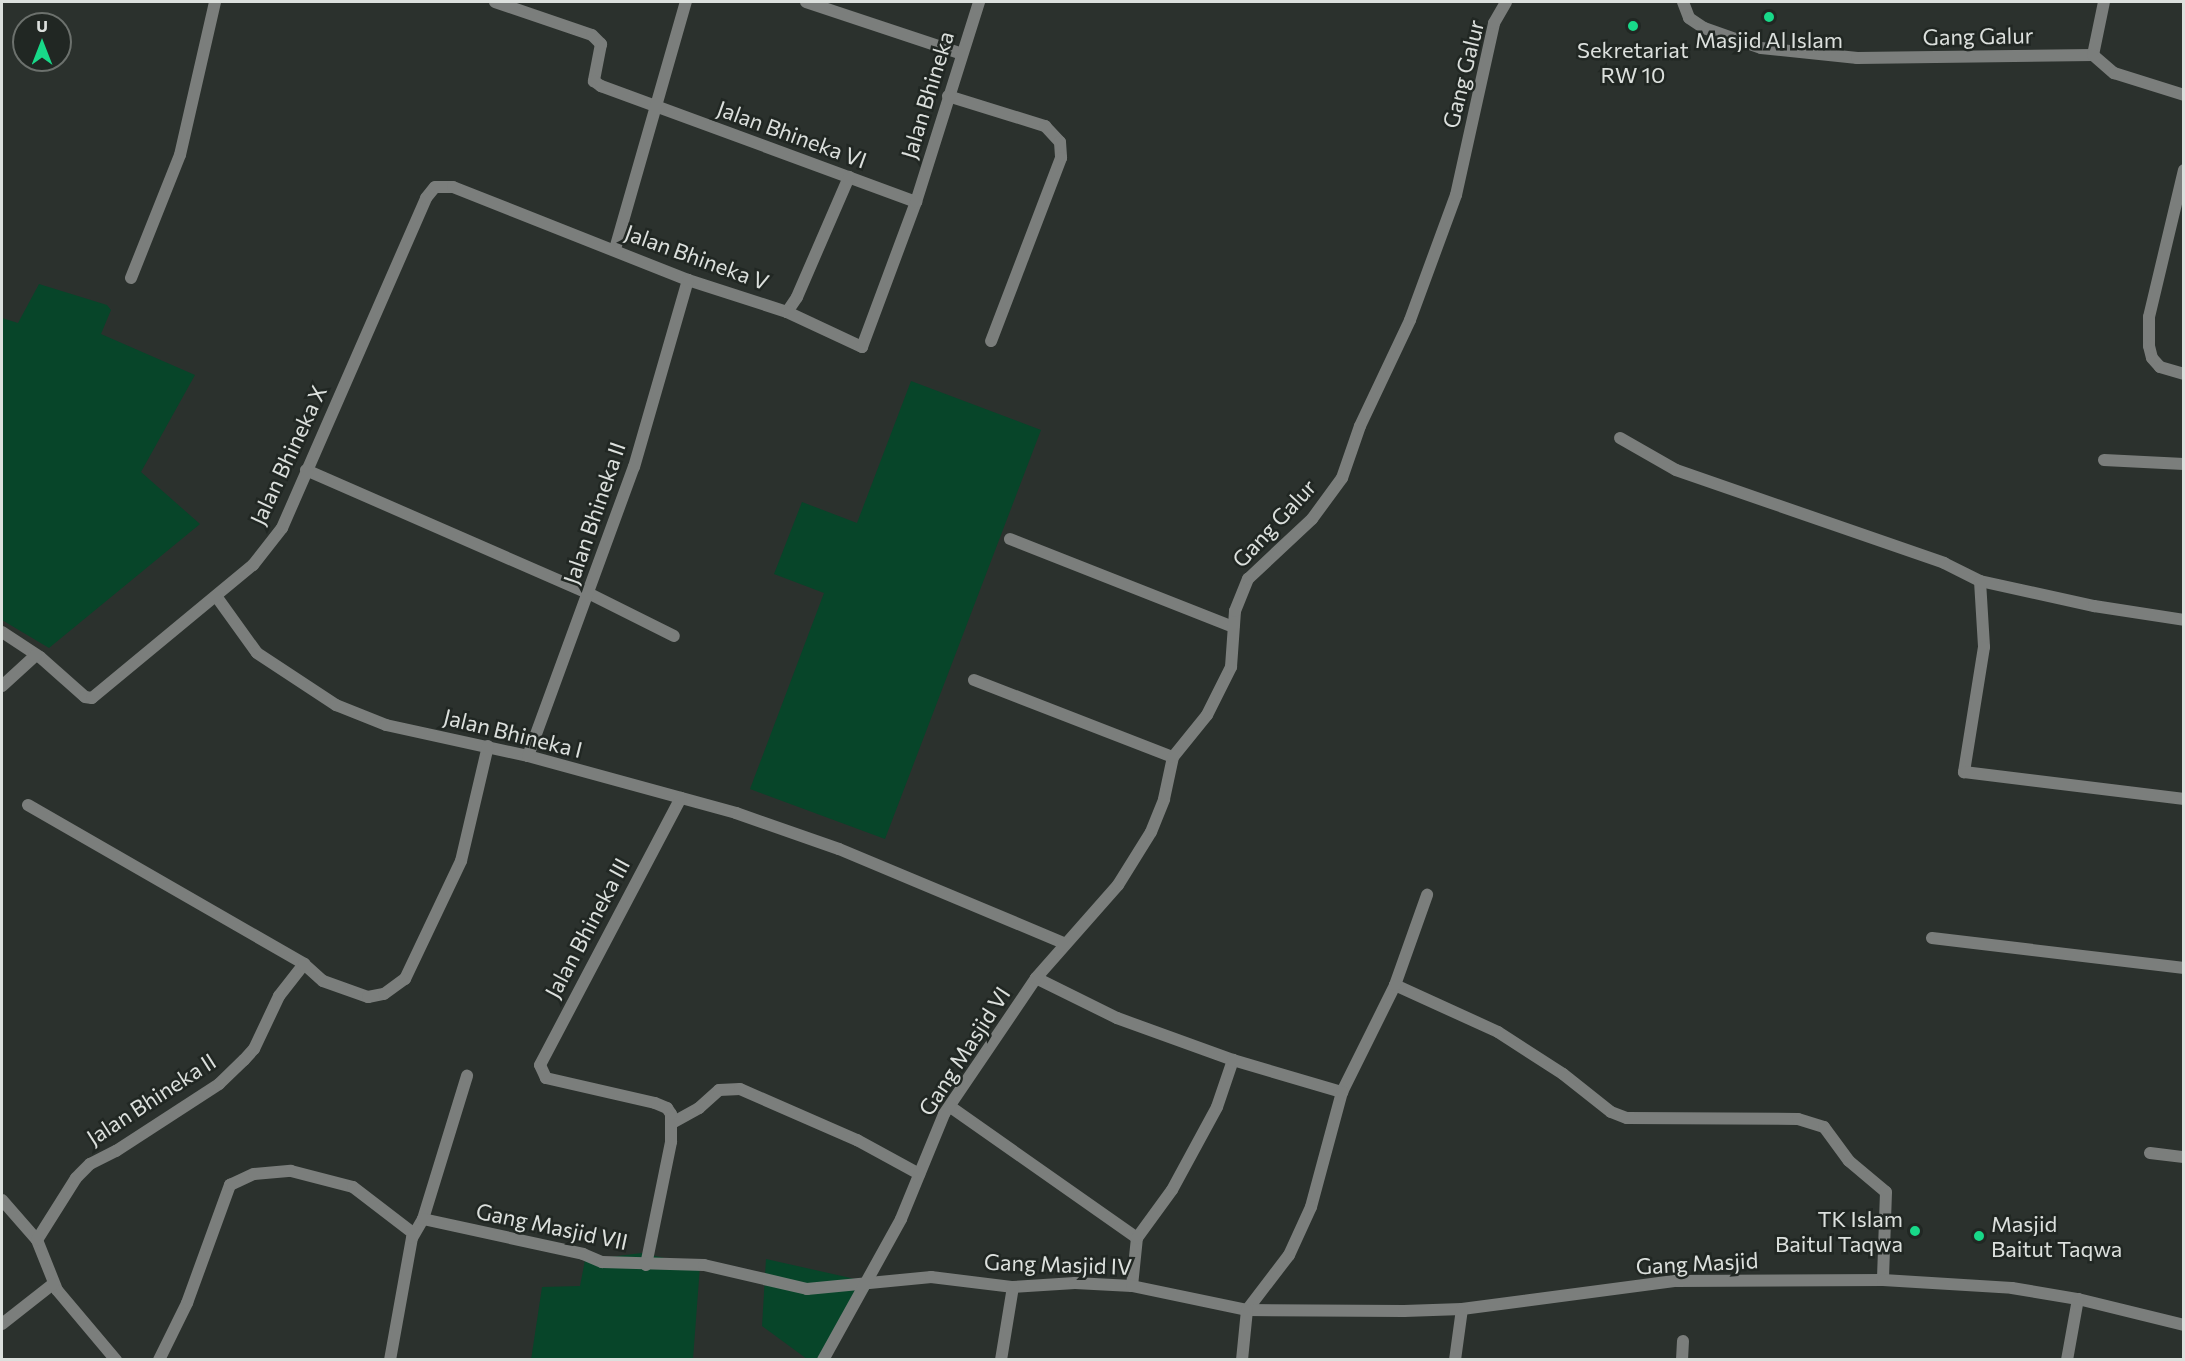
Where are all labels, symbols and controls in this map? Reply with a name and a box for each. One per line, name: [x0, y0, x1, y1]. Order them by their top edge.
marker: Masjid Al Islam: [1762, 10, 1776, 24]
north arrow: [12, 12, 72, 72]
text: U: [36, 16, 48, 35]
street label: Gang Galur: [1437, 17, 1489, 131]
marker: Sekretariat RW 10: [1626, 19, 1640, 33]
street label: Gang Galur: [1922, 22, 2034, 50]
place label: Masjid Al Islam: [1695, 27, 1843, 53]
street label: Jalan Bhineka: [895, 28, 959, 162]
place label: Sekretariat RW 10: [1577, 36, 1689, 88]
street label: Jalan Bhineka VI: [714, 95, 870, 173]
street label: Jalan Bhineka V: [621, 219, 773, 295]
street label: Jalan Bhineka X: [244, 381, 332, 529]
street label: Jalan Bhineka II: [557, 439, 631, 587]
street label: Gang Galur: [1227, 474, 1321, 572]
street label: Jalan Bhineka I: [441, 703, 585, 763]
street label: Jalan Bhineka III: [539, 854, 635, 1002]
street label: Gang Masjid VI: [913, 982, 1015, 1120]
street label: Jalan Bhineka II: [82, 1048, 220, 1150]
street label: Gang Masjid VII: [474, 1197, 630, 1255]
place label: TK Islam Baitul Taqwa: [1775, 1205, 1903, 1256]
place label: Masjid Baitut Taqwa: [1991, 1210, 2122, 1262]
marker: TK Islam Baitul Taqwa: [1908, 1224, 1922, 1238]
marker: Masjid Baitut Taqwa: [1972, 1229, 1986, 1243]
street label: Gang Masjid: [1635, 1247, 1759, 1279]
street label: Gang Masjid IV: [983, 1248, 1133, 1280]

